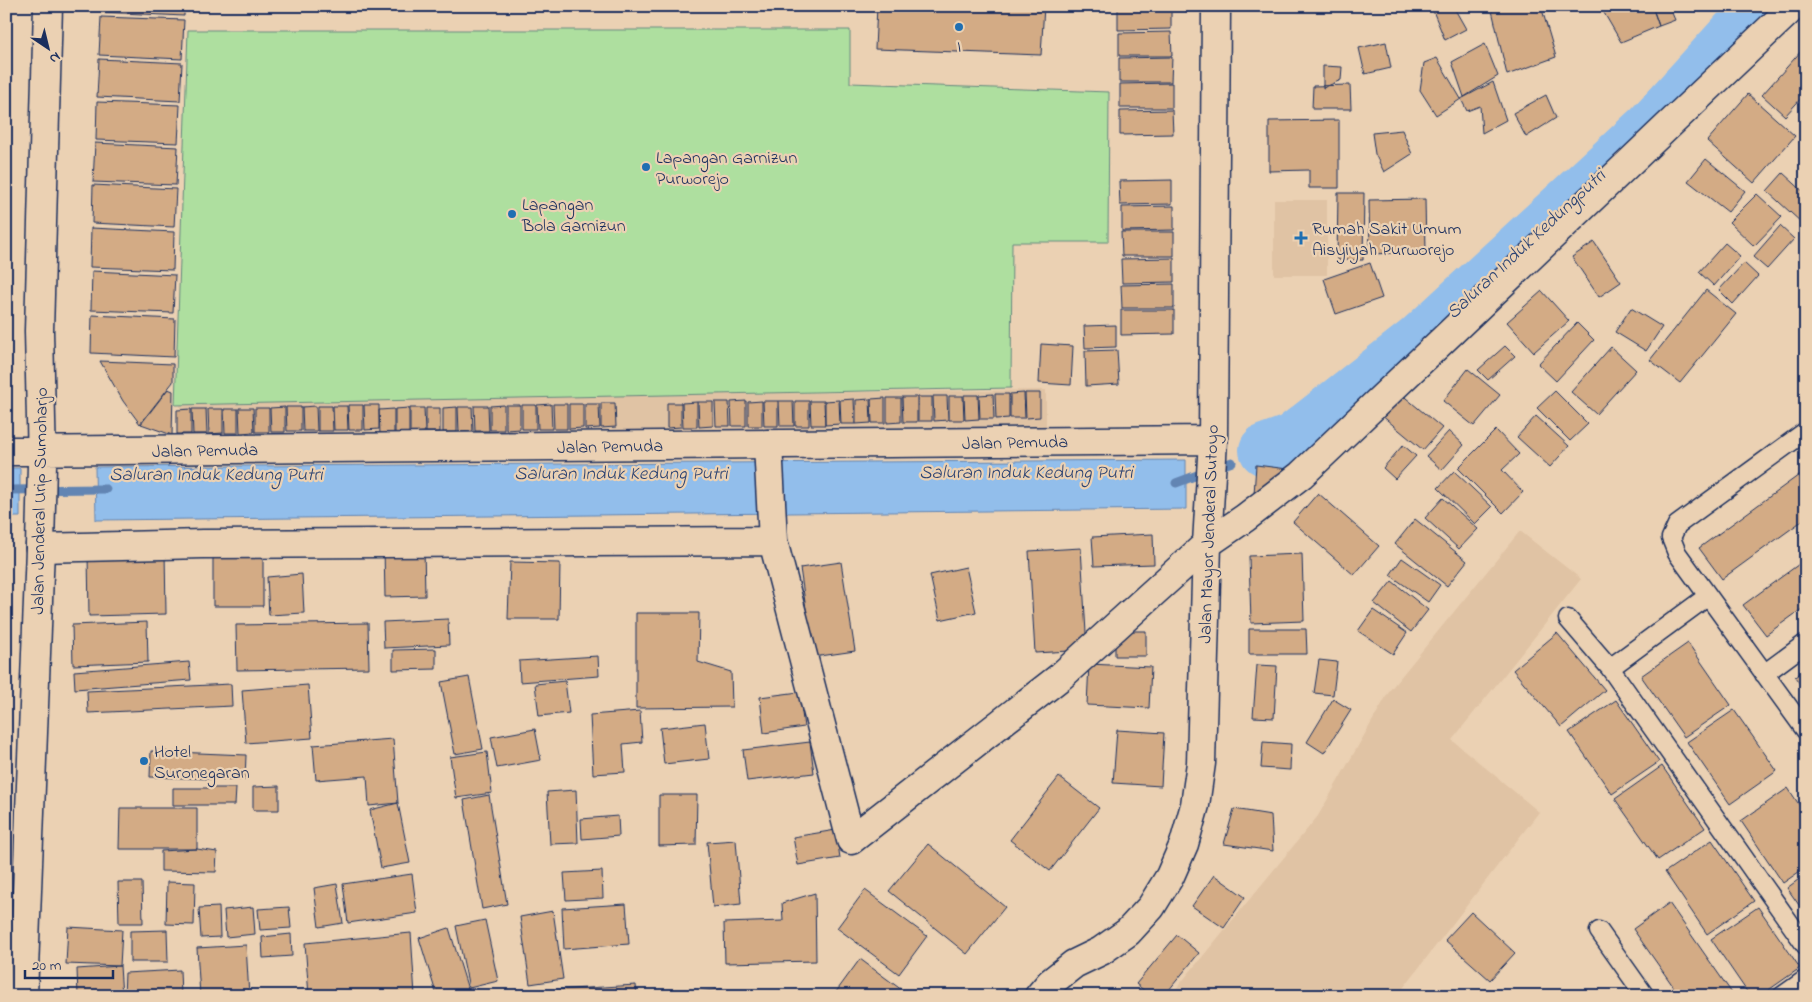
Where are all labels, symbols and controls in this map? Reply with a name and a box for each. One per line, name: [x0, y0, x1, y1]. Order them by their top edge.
marker: I: [953, 21, 965, 33]
north arrow: [22, 22, 72, 72]
place label: I: [957, 35, 961, 61]
text: N: [45, 46, 64, 69]
place label: Lapangan Garnizun Purworejo: [656, 146, 797, 193]
marker: Lapangan Garnizun Purworejo: [640, 161, 652, 173]
water label: Saluran Induk Kedungputri: [1441, 163, 1614, 327]
place label: Lapangan Bola Garnizun: [521, 193, 626, 240]
marker: Lapangan Bola Garnizun: [506, 208, 518, 220]
place label: Rumah Sakit Umum Aisyiyah Purworejo: [1312, 217, 1461, 264]
marker: Rumah Sakit Umum Aisyiyah Purworejo: [1294, 231, 1308, 245]
street label: Jalan Jenderal Urip Sumoharjo: [26, 387, 56, 615]
street label: Jalan Mayor Jenderal Sutoyo: [1193, 424, 1227, 644]
street label: Jalan Pemuda: [962, 430, 1068, 458]
street label: Jalan Pemuda: [557, 434, 663, 462]
street label: Jalan Pemuda: [152, 438, 258, 466]
water label: Saluran Induk Kedung Putri: [919, 460, 1134, 488]
water label: Saluran Induk Kedung Putri: [514, 461, 729, 489]
water label: Saluran Induk Kedung Putri: [109, 462, 324, 490]
place label: Hotel Suronegaran: [154, 740, 250, 788]
marker: Hotel Suronegaran: [138, 755, 150, 767]
scale bar: [25, 947, 112, 979]
text: 20 m: [32, 955, 62, 977]

